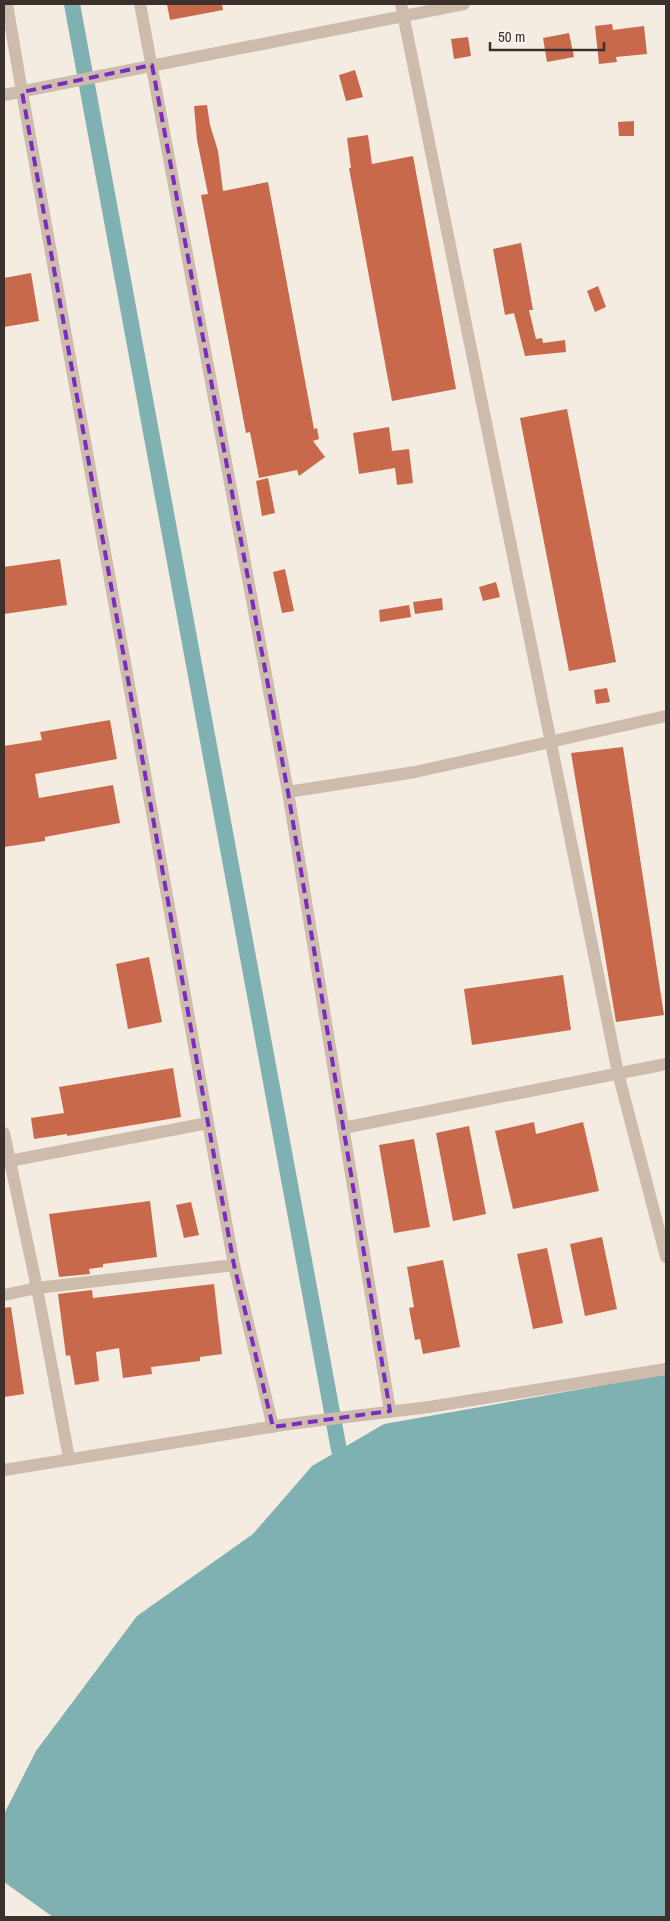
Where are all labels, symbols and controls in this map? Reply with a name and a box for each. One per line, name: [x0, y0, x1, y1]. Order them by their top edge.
scale bar: [490, 20, 604, 52]
text: 50 m: [498, 26, 525, 47]

